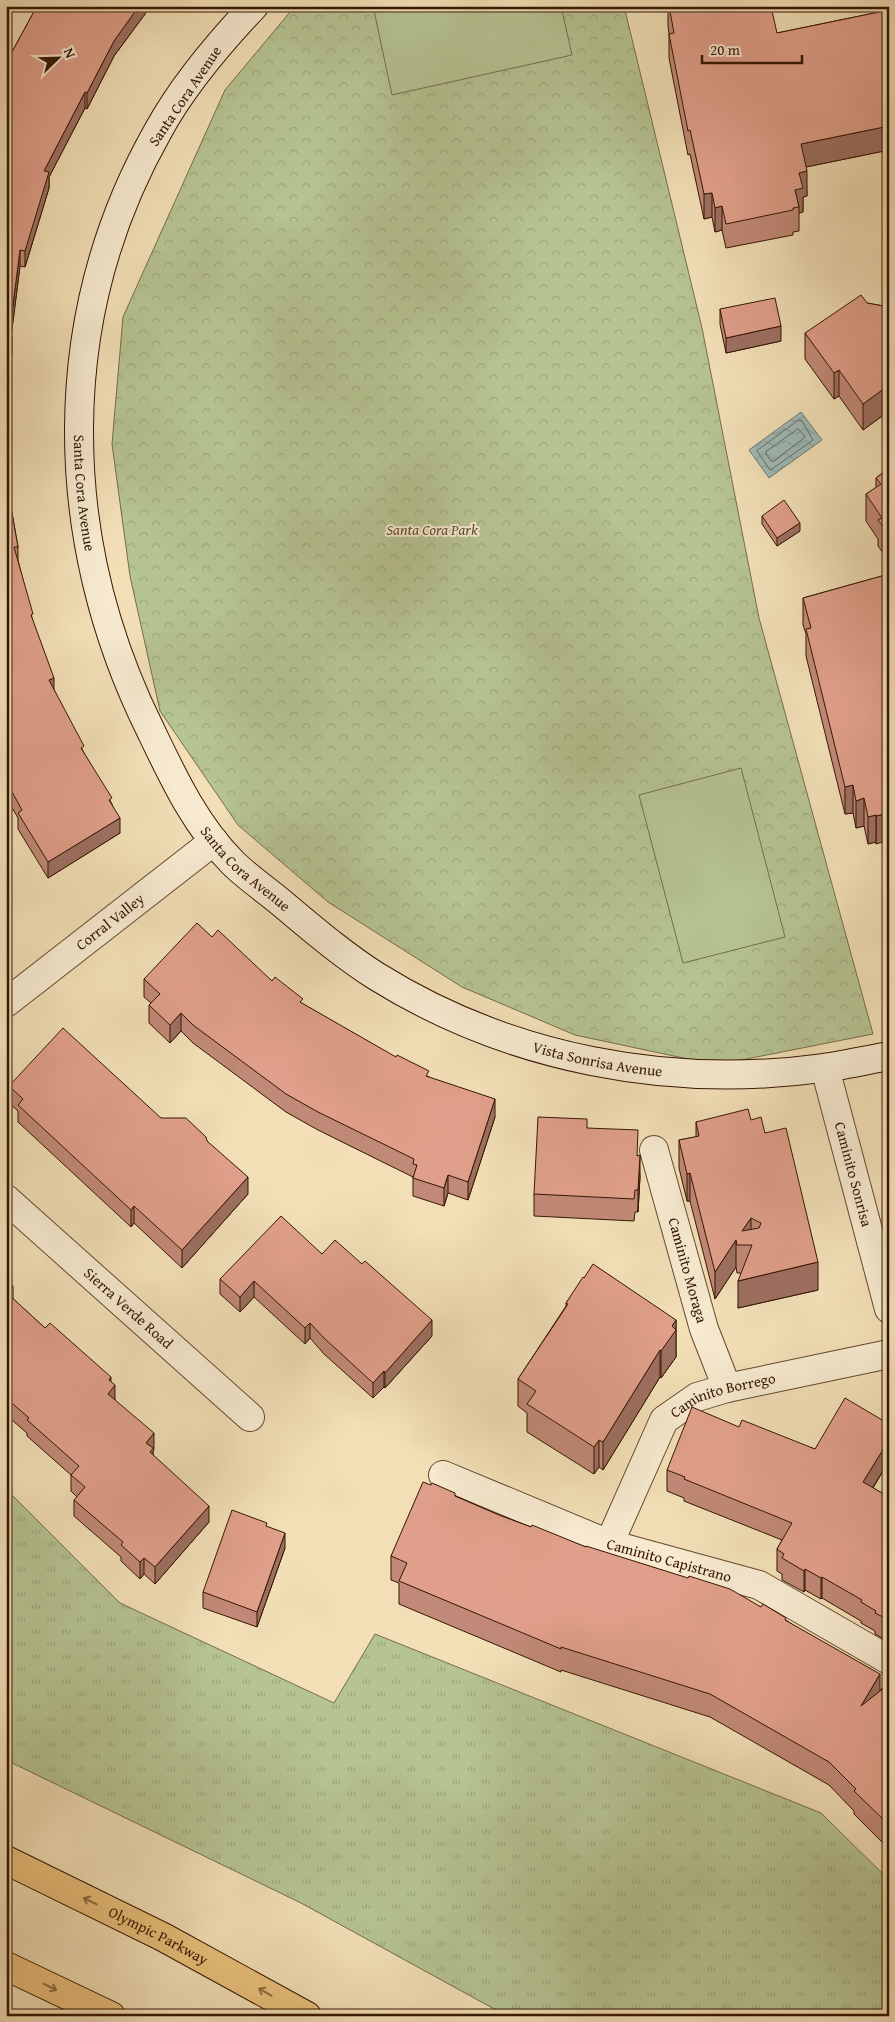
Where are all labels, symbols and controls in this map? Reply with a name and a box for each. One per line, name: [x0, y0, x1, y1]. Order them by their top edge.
north arrow: [32, 32, 82, 82]
scale bar: [702, 32, 802, 64]
text: 20 m: [710, 39, 741, 60]
street label: Santa Cora Avenue: [143, 41, 226, 150]
text: N: [59, 45, 81, 62]
street label: Santa Cora Avenue: [69, 435, 101, 553]
park label: Santa Cora Park: [386, 519, 478, 540]
street label: Santa Cora Avenue: [196, 822, 295, 916]
street label: Corral Valley: [71, 888, 149, 955]
street label: Vista Sonrisa Avenue: [530, 1036, 663, 1081]
street label: Caminito Sonrisa: [830, 1120, 878, 1229]
street label: Caminito Moraga: [663, 1215, 713, 1325]
street label: Sierra Verde Road: [79, 1262, 178, 1353]
street label: Caminito Borrego: [666, 1367, 778, 1423]
street label: Caminito Capistrano: [604, 1533, 734, 1587]
one-way arrow: [82, 1896, 97, 1906]
street label: Olympic Parkway: [105, 1901, 212, 1970]
one-way arrow: [42, 1982, 57, 1992]
one-way arrow: [258, 1987, 272, 1997]

